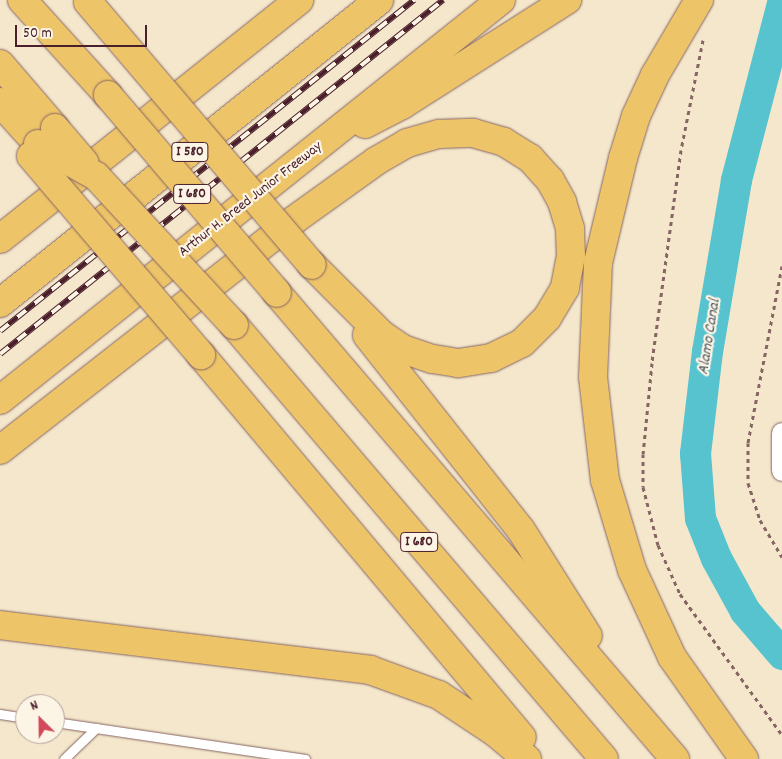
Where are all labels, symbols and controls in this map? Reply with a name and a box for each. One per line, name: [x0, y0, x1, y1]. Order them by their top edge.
scale bar: [18, 15, 150, 47]
text: 50 m: [23, 23, 52, 45]
street label: Arthur H. Breed Junior Freeway: [176, 138, 326, 262]
road number: I 580: [171, 140, 209, 163]
road number: I 680: [172, 182, 212, 205]
water label: Alamo Canal: [695, 298, 725, 376]
road number: I 680: [399, 530, 439, 554]
north arrow: [15, 694, 65, 744]
text: N: [27, 696, 42, 717]

